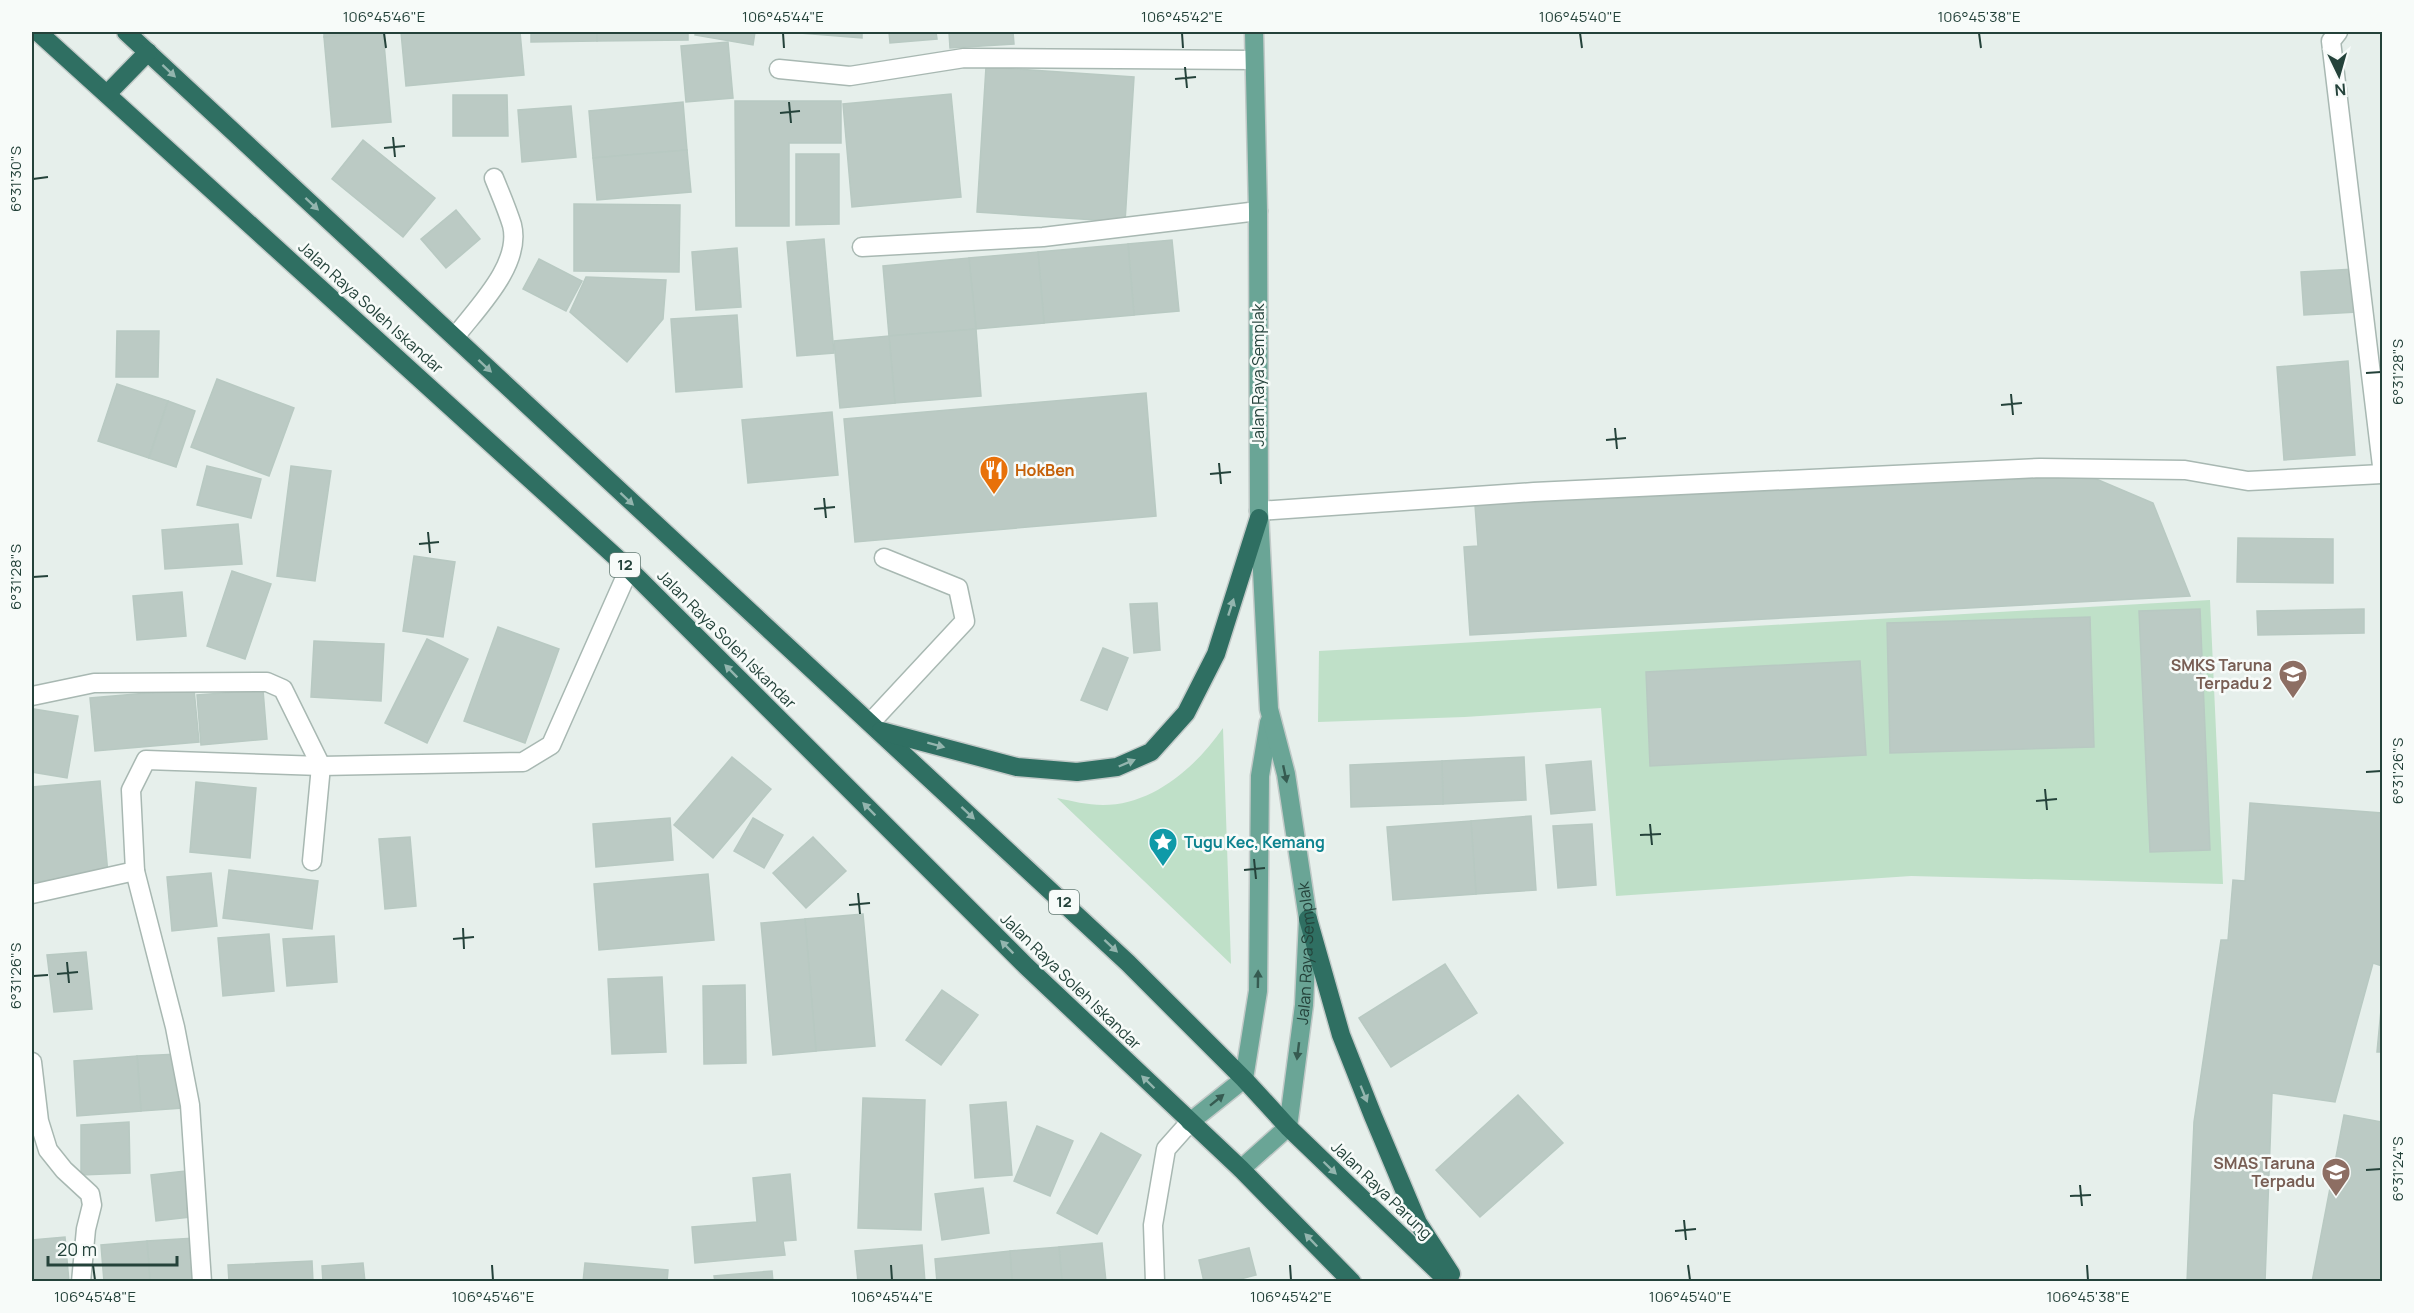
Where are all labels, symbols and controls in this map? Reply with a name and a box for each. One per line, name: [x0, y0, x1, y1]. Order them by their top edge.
text: 106°45'46"E: [343, 6, 425, 27]
text: 106°45'44"E: [742, 6, 824, 27]
text: 106°45'42"E: [1141, 6, 1223, 27]
text: 106°45'40"E: [1539, 6, 1621, 27]
text: 106°45'38"E: [1937, 6, 2021, 27]
north arrow: [2309, 45, 2369, 105]
one-way arrow: [161, 64, 176, 77]
text: N: [2334, 78, 2347, 101]
text: 6°31'30"S: [5, 146, 26, 212]
one-way arrow: [304, 197, 319, 211]
street label: Jalan Raya Soleh Iskandar: [294, 236, 448, 378]
street label: Jalan Raya Semplak: [1247, 302, 1269, 446]
text: 6°31'28"S: [2387, 339, 2408, 405]
one-way arrow: [478, 358, 492, 372]
restaurant icon: HokBen: [978, 454, 1010, 496]
place label: HokBen: [1015, 459, 1075, 481]
one-way arrow: [620, 492, 635, 506]
text: 6°31'28"S: [5, 544, 26, 610]
road number: 12: [610, 553, 640, 577]
street label: Jalan Raya Soleh Iskandar: [653, 565, 801, 713]
one-way arrow: [1227, 598, 1236, 616]
place label: SMKS Taruna Terpadu 2: [2171, 654, 2272, 694]
school or university icon: SMKS Taruna Terpadu 2: [2277, 658, 2309, 700]
one-way arrow: [725, 664, 739, 678]
text: 6°31'26"S: [2387, 738, 2408, 804]
one-way arrow: [927, 741, 945, 751]
one-way arrow: [1118, 758, 1136, 768]
one-way arrow: [1281, 765, 1290, 784]
one-way arrow: [863, 802, 877, 816]
one-way arrow: [961, 806, 976, 820]
place icon: Tugu Kec, Kemang: [1147, 826, 1179, 868]
place label: Tugu Kec, Kemang: [1184, 831, 1325, 853]
street label: Jalan Raya Semplak: [1291, 879, 1320, 1026]
road number: 12: [1049, 890, 1079, 914]
street label: Jalan Raya Soleh Iskandar: [996, 908, 1146, 1054]
one-way arrow: [1103, 939, 1117, 953]
one-way arrow: [1000, 940, 1014, 954]
text: 6°31'26"S: [5, 943, 26, 1009]
one-way arrow: [1253, 970, 1263, 989]
one-way arrow: [1293, 1041, 1303, 1060]
one-way arrow: [1140, 1075, 1155, 1089]
one-way arrow: [1360, 1085, 1370, 1103]
one-way arrow: [1209, 1094, 1225, 1107]
street label: Jalan Raya Parung: [1327, 1136, 1437, 1244]
text: 6°31'24"S: [2387, 1136, 2408, 1202]
place label: SMAS Taruna Terpadu: [2213, 1152, 2315, 1192]
school or university icon: SMAS Taruna Terpadu: [2320, 1156, 2352, 1198]
one-way arrow: [1323, 1160, 1337, 1174]
scale bar: [48, 1229, 177, 1267]
one-way arrow: [1304, 1233, 1318, 1247]
text: 20 m: [57, 1237, 97, 1261]
text: 106°45'48"E: [54, 1286, 136, 1307]
text: 106°45'46"E: [452, 1286, 534, 1307]
text: 106°45'44"E: [851, 1286, 933, 1307]
text: 106°45'42"E: [1250, 1286, 1332, 1307]
text: 106°45'40"E: [1649, 1286, 1731, 1307]
text: 106°45'38"E: [2046, 1286, 2130, 1307]

